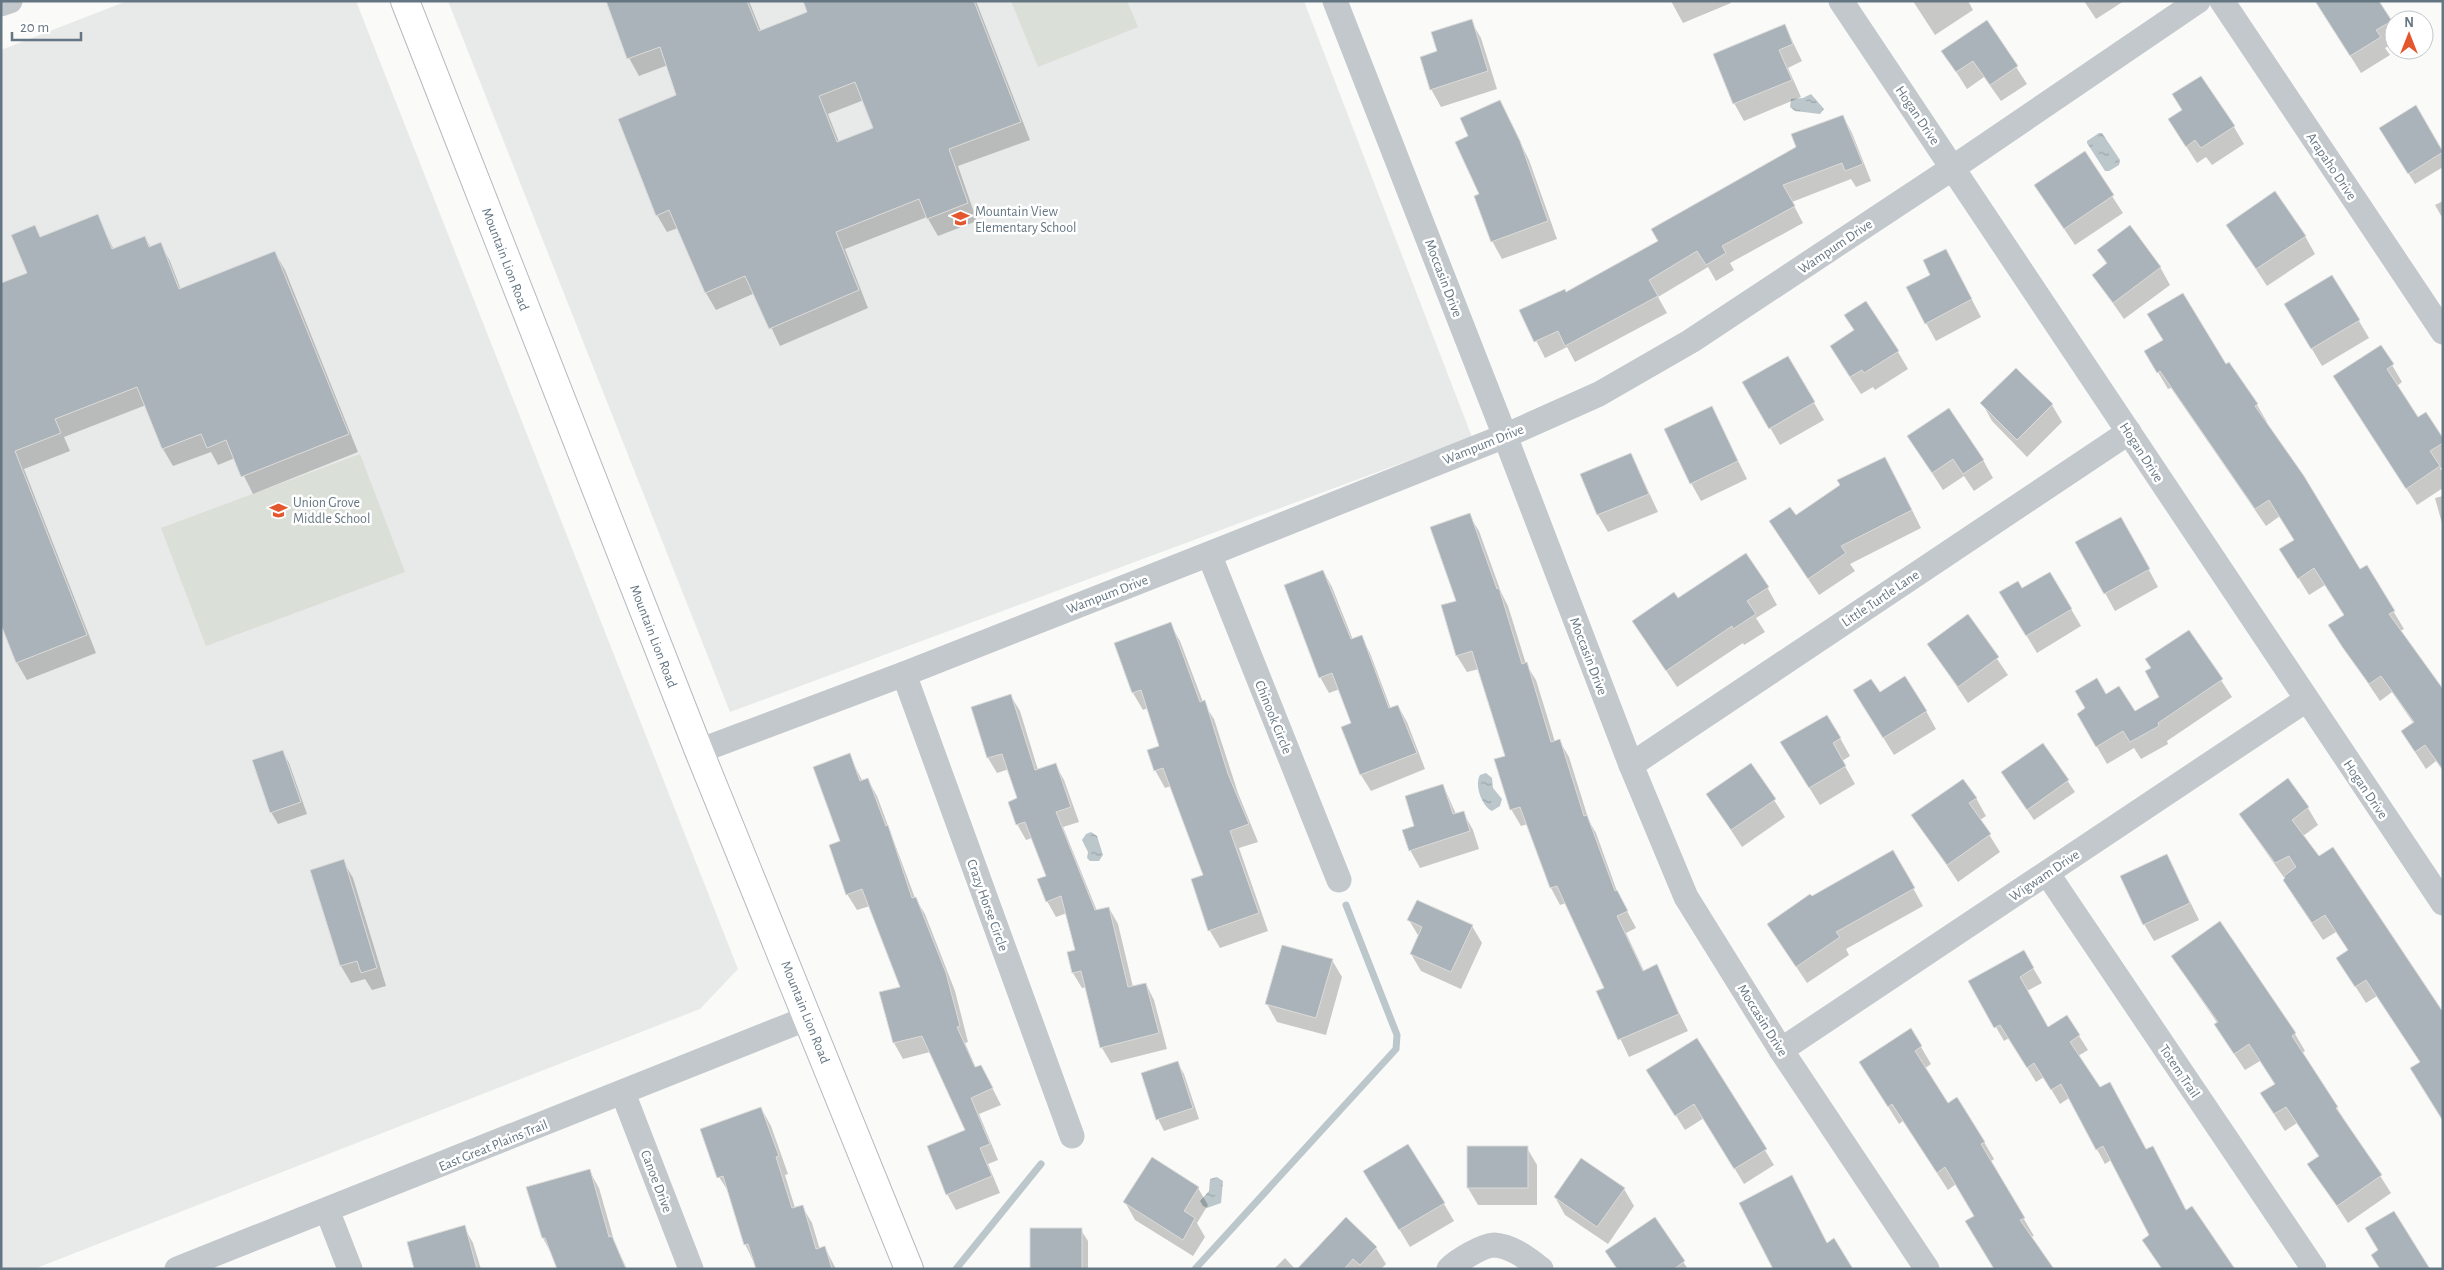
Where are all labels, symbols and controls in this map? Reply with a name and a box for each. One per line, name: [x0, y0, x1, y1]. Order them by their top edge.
scale bar: [12, 10, 81, 42]
north arrow: [2384, 10, 2434, 60]
text: N: [2404, 16, 2414, 30]
text: 20 m: [20, 20, 49, 35]
street label: Hogan Drive: [1892, 84, 1942, 148]
street label: Arapaho Drive: [2304, 130, 2359, 203]
place label: Mountain View Elementary School: [975, 205, 1077, 235]
street label: Mountain Lion Road: [479, 206, 531, 313]
school or university icon: Mountain View Elementary School: [951, 209, 971, 229]
street label: Wampum Drive: [1796, 217, 1875, 277]
street label: Moccasin Drive: [1422, 238, 1464, 319]
street label: Hogan Drive: [2117, 420, 2165, 485]
street label: Wampum Drive: [1441, 422, 1526, 468]
place label: Union Grove Middle School: [293, 496, 370, 526]
school or university icon: Union Grove Middle School: [269, 500, 289, 520]
street label: Little Turtle Lane: [1839, 568, 1922, 630]
street label: Wampum Drive: [1065, 573, 1150, 617]
street label: Mountain Lion Road: [627, 583, 679, 690]
street label: Moccasin Drive: [1567, 616, 1609, 697]
street label: Chinook Circle: [1252, 679, 1294, 756]
street label: Hogan Drive: [2340, 758, 2390, 822]
street label: Wigwam Drive: [2007, 847, 2082, 904]
street label: Crazy Horse Circle: [964, 857, 1010, 953]
street label: Mountain Lion Road: [778, 959, 832, 1066]
street label: Moccasin Drive: [1734, 982, 1790, 1059]
street label: Totem Trail: [2156, 1042, 2202, 1101]
street label: East Great Plains Trail: [437, 1118, 550, 1174]
street label: Canoe Drive: [638, 1148, 674, 1214]

